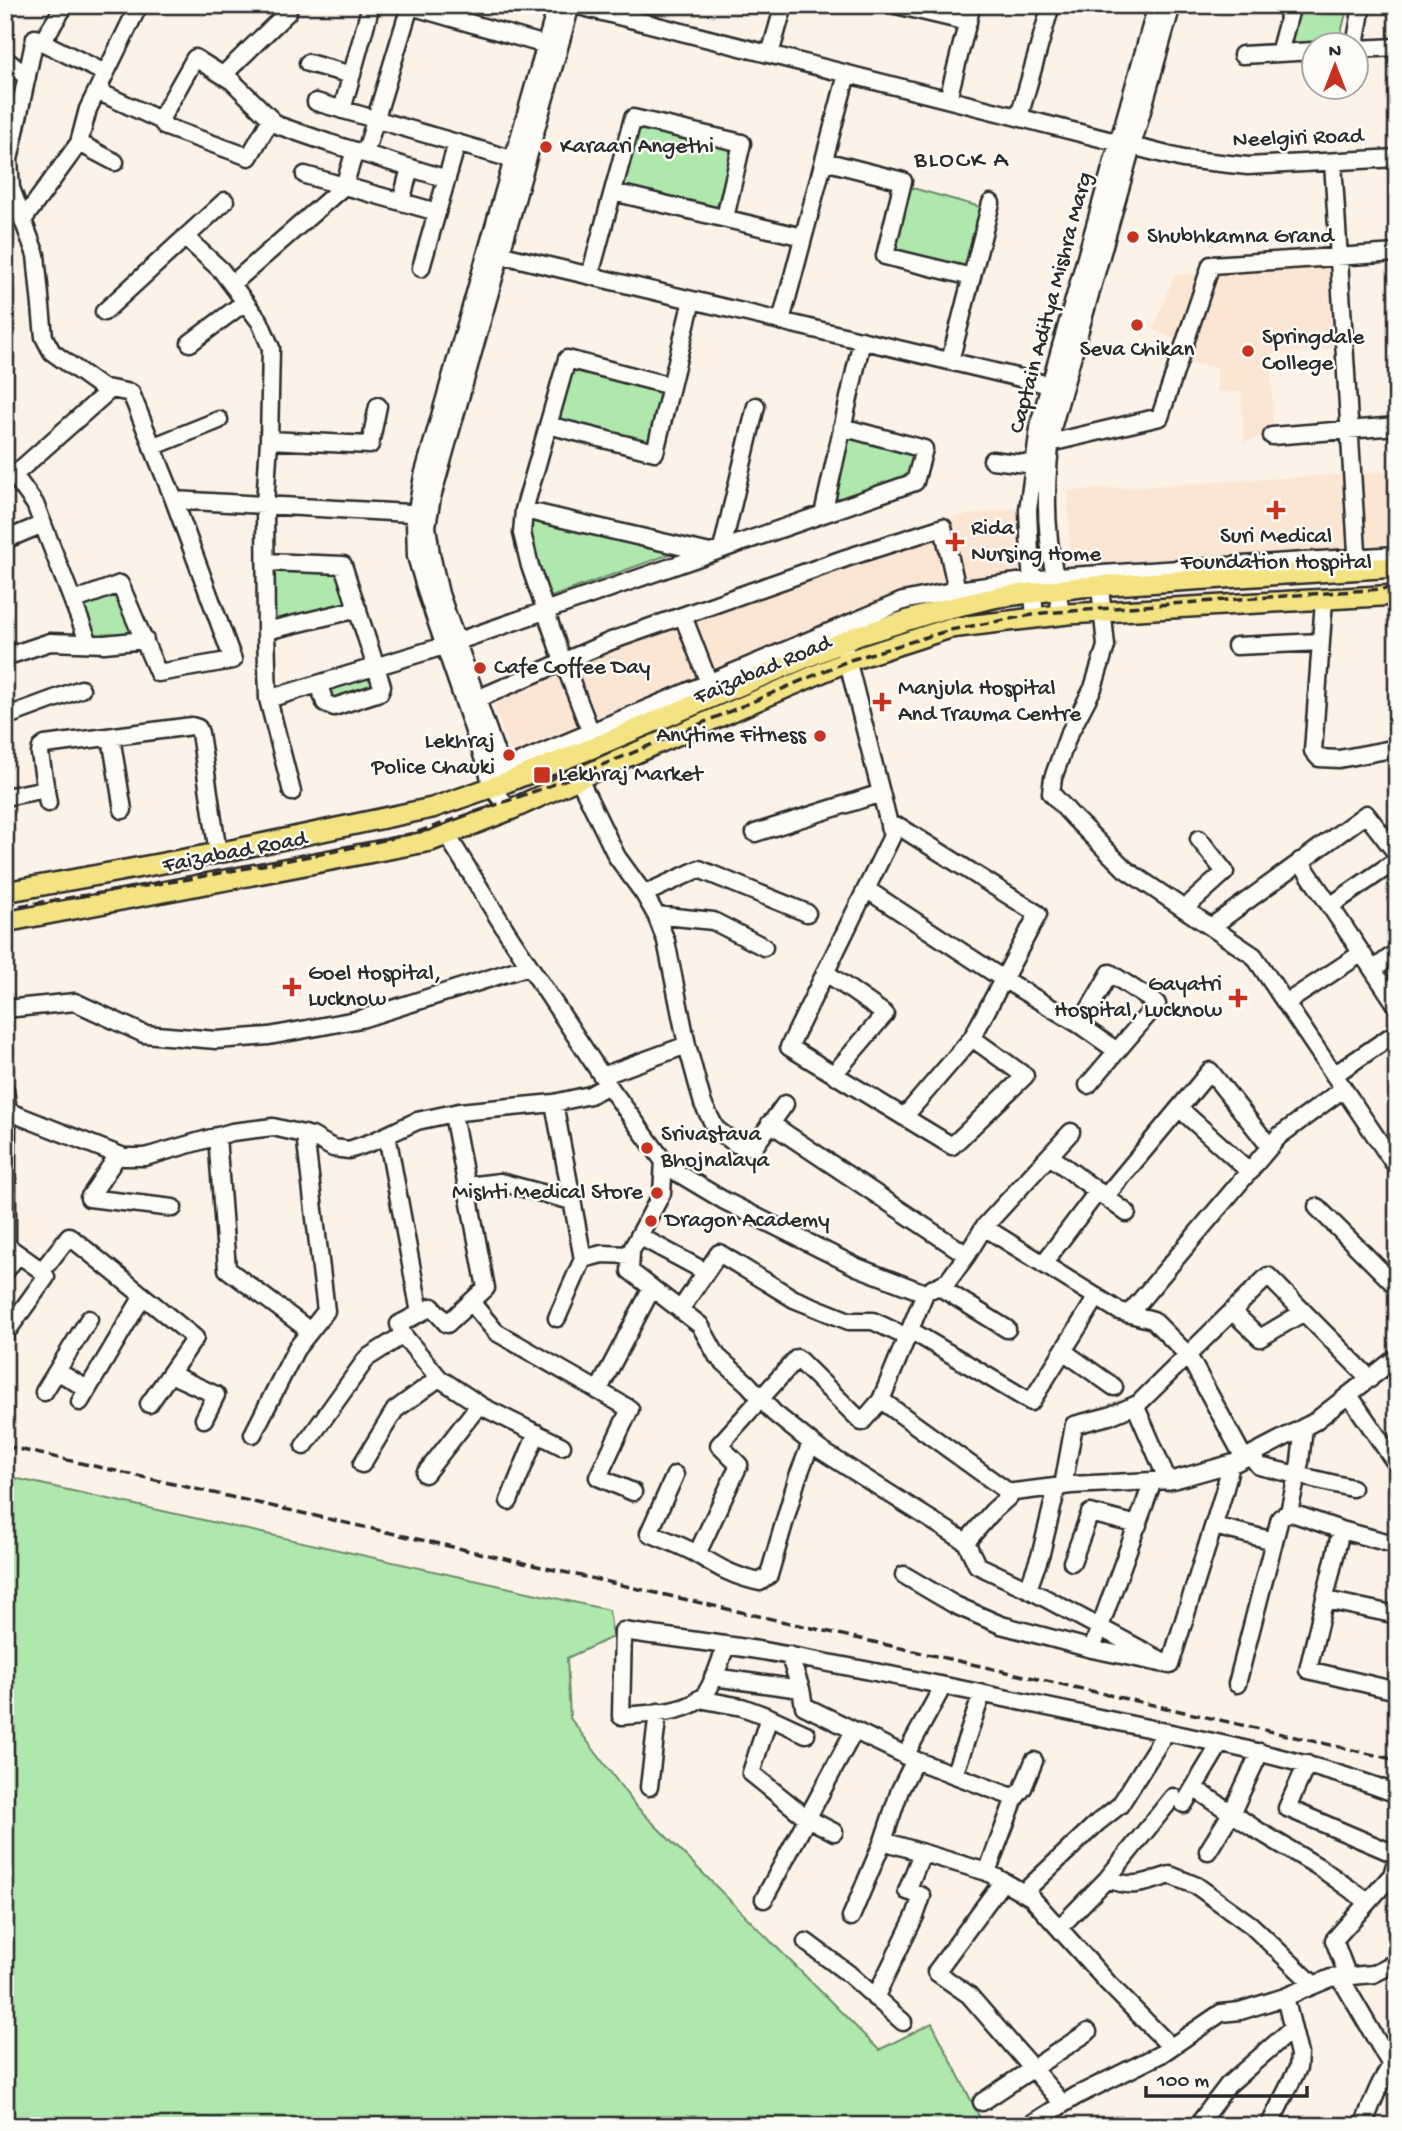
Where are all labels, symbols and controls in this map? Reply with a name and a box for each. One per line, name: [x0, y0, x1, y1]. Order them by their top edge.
north arrow: [1300, 32, 1370, 102]
text: N: [1329, 41, 1341, 64]
street label: Neelgiri Road: [1232, 123, 1365, 155]
place label: Karaari Angethi: [560, 134, 714, 161]
marker: Karaari Angethi: [538, 139, 554, 155]
district label: BLOCK A: [913, 147, 1010, 176]
street label: Captain Aditya Mishra Marg: [1004, 170, 1100, 436]
place label: Shubhkamna Grand: [1147, 224, 1335, 251]
marker: Shubhkamna Grand: [1125, 229, 1141, 245]
marker: Seva Chikan: [1129, 317, 1145, 333]
place label: Springdale College: [1262, 325, 1365, 378]
place label: Seva Chikan: [1080, 337, 1194, 364]
marker: Springdale College: [1240, 343, 1256, 359]
marker: Suri Medical Foundation Hospital: [1266, 500, 1286, 520]
place label: Rida Nursing Home: [971, 516, 1102, 569]
place label: Suri Medical Foundation Hospital: [1179, 524, 1372, 577]
marker: Rida Nursing Home: [945, 532, 965, 552]
street label: Faizabad Road: [689, 629, 837, 712]
place label: Cafe Coffee Day: [494, 655, 650, 682]
marker: Cafe Coffee Day: [472, 660, 488, 676]
place label: Manjula Hospital And Trauma Centre: [898, 676, 1082, 729]
marker: Manjula Hospital And Trauma Centre: [872, 692, 892, 712]
place label: Anytime Fitness: [656, 723, 807, 750]
marker: Anytime Fitness: [812, 728, 828, 744]
place label: Lekhraj Police Chauki: [371, 729, 495, 782]
marker: Lekhraj Police Chauki: [501, 747, 517, 763]
place label: Lekhraj Market: [558, 762, 704, 789]
marker: Lekhraj Market: [532, 765, 552, 785]
street label: Faizabad Road: [160, 825, 311, 880]
place label: Goel Hospital, Lucknow: [308, 961, 441, 1014]
place label: Gayatri Hospital, Lucknow: [1054, 972, 1222, 1025]
marker: Goel Hospital, Lucknow: [282, 977, 302, 997]
marker: Gayatri Hospital, Lucknow: [1228, 988, 1248, 1008]
place label: Srivastava Bhojnalaya: [660, 1122, 771, 1175]
marker: Srivastava Bhojnalaya: [639, 1140, 655, 1156]
place label: Mishti Medical Store: [452, 1180, 644, 1207]
marker: Mishti Medical Store: [649, 1185, 665, 1201]
place label: Dragon Academy: [663, 1208, 829, 1235]
marker: Dragon Academy: [643, 1213, 659, 1229]
scale bar: [1146, 2054, 1308, 2098]
text: 100 m: [1156, 2070, 1209, 2095]

